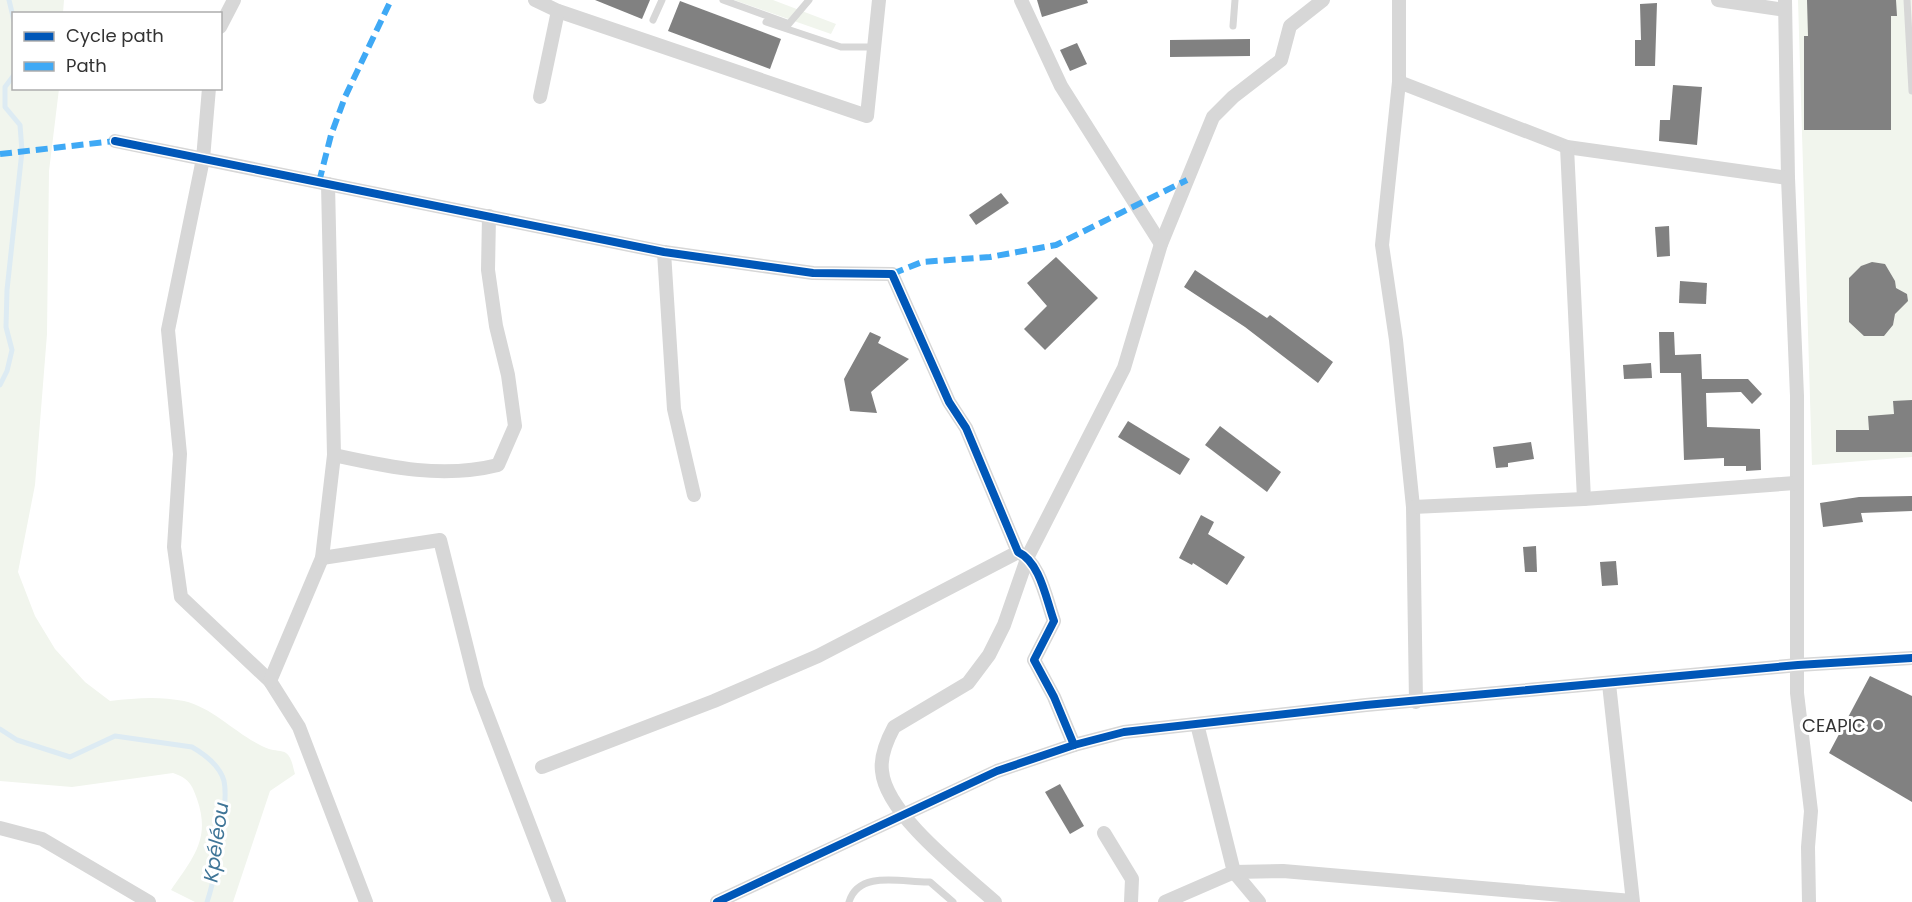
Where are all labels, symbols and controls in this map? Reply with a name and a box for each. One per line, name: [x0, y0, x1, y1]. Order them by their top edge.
legend: [12, 12, 222, 90]
text: Cycle path: [66, 23, 164, 48]
text: Path: [66, 53, 107, 78]
place label: CEAPIC: [1802, 713, 1866, 738]
marker: CEAPIC: [1871, 718, 1885, 732]
water label: Kpéléou: [197, 800, 236, 884]

